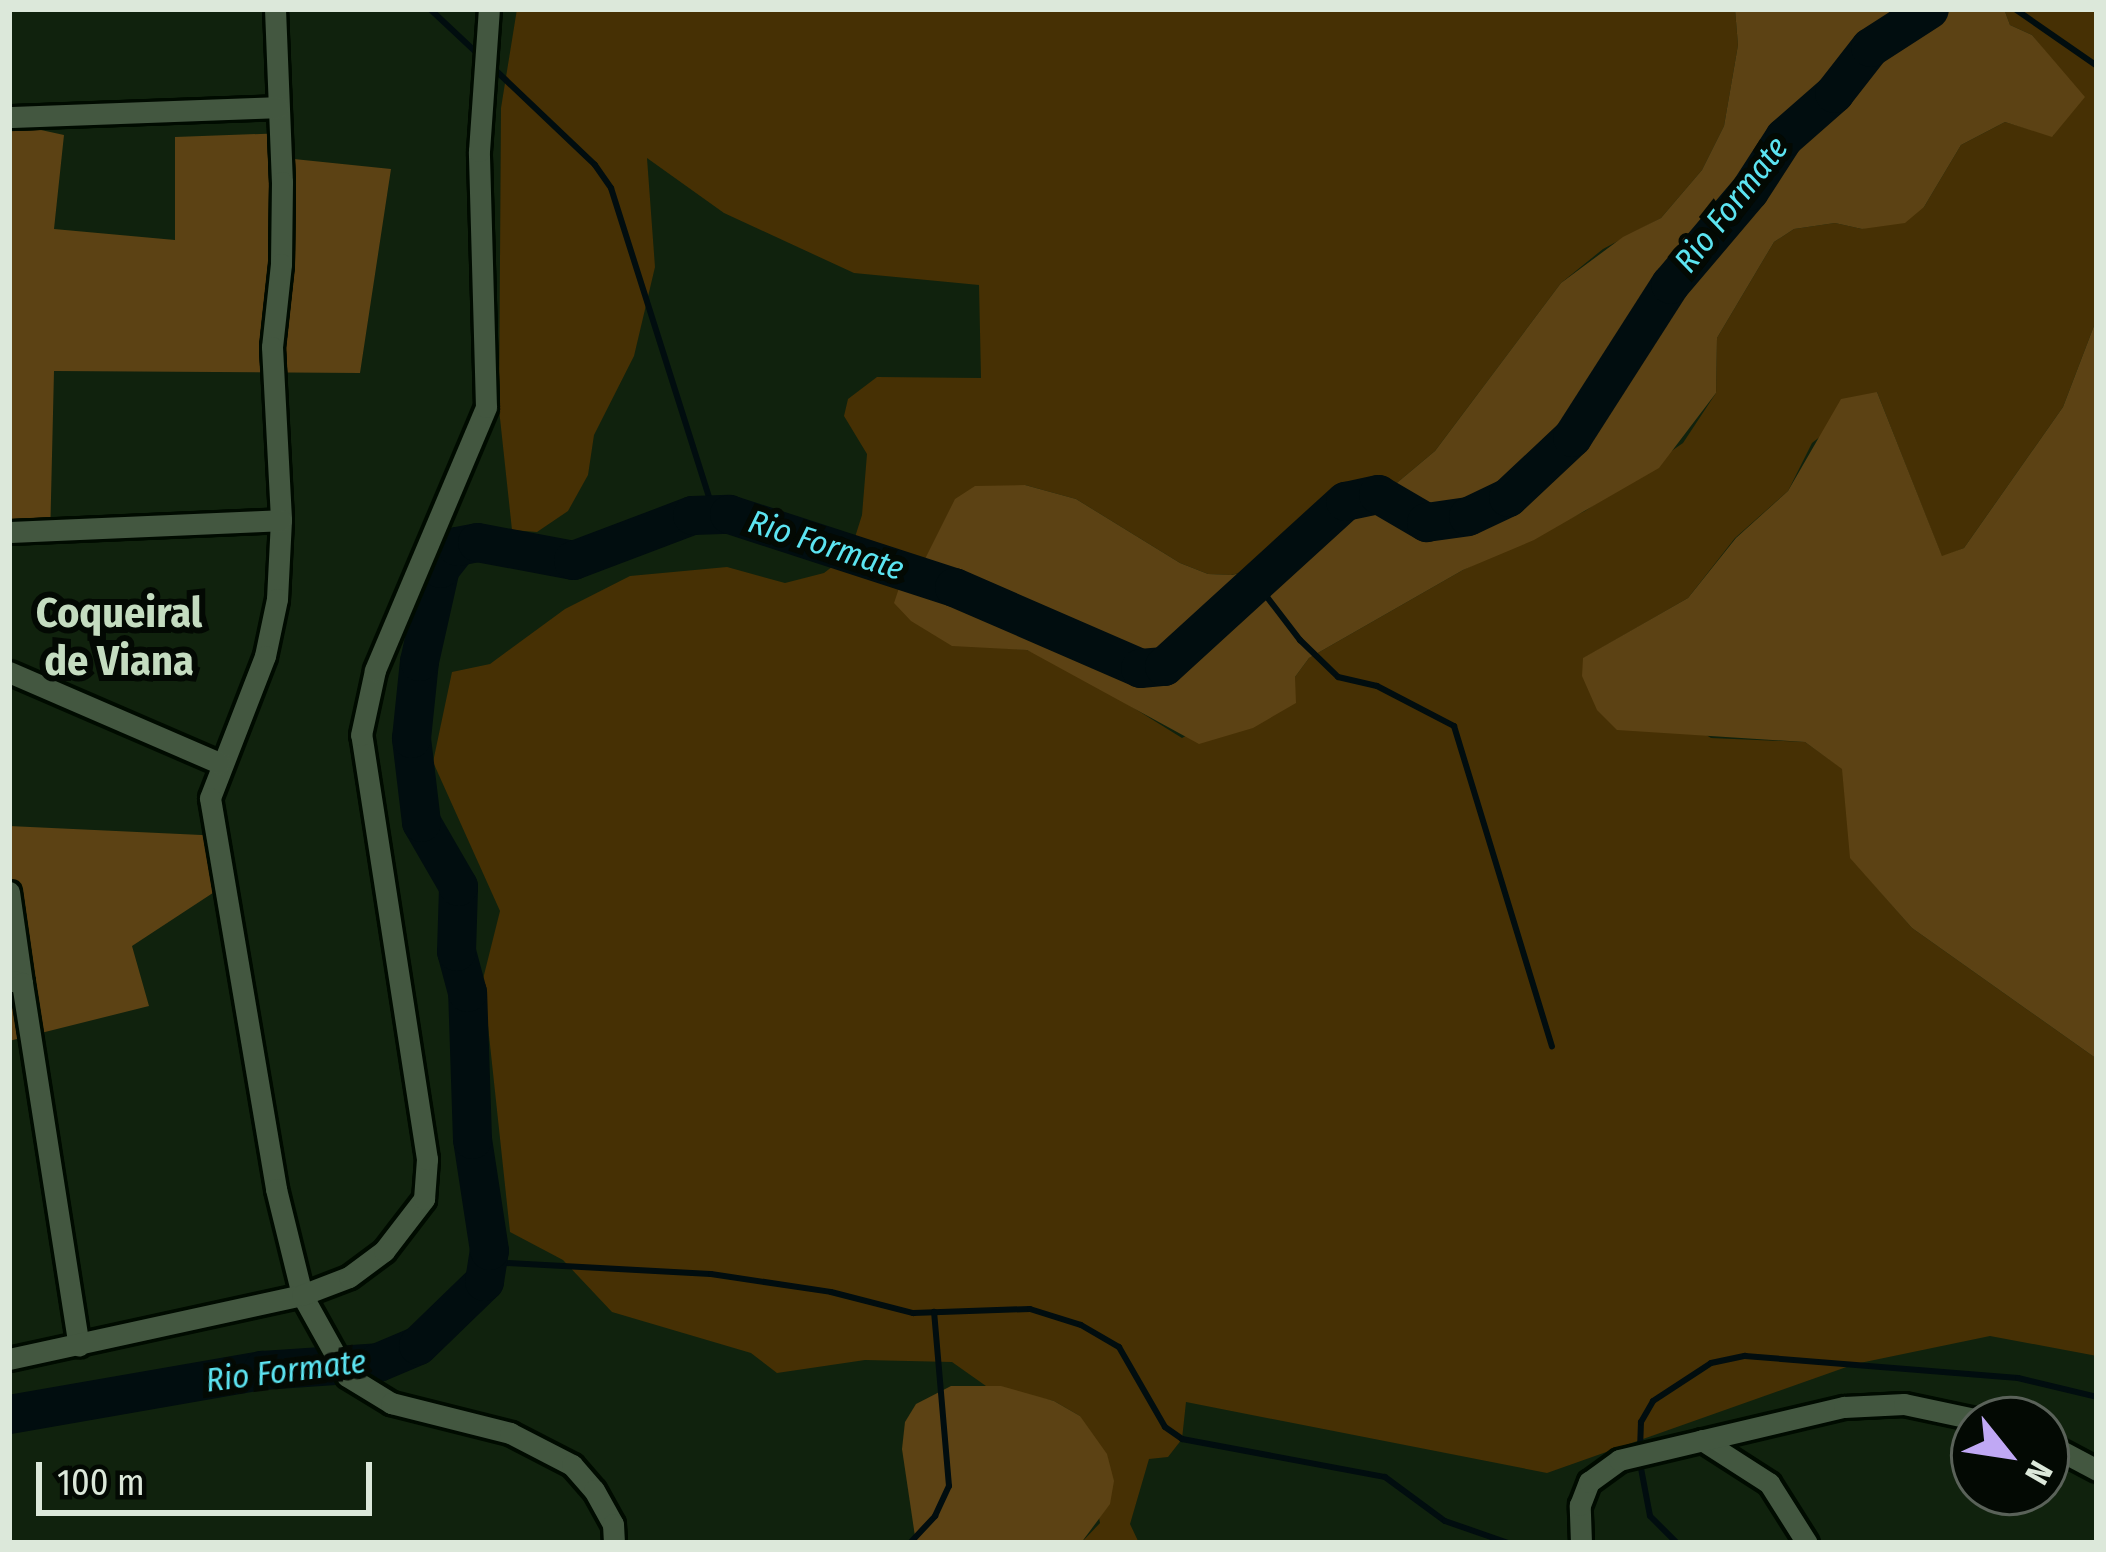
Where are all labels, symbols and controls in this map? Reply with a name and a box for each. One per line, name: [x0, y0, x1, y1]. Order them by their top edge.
water label: Rio Formate: [1667, 129, 1797, 281]
water label: Rio Formate: [743, 502, 909, 590]
district label: Coqueiral de Viana: [36, 588, 202, 686]
water label: Rio Formate: [204, 1343, 368, 1401]
north arrow: [1950, 1396, 2070, 1516]
scale bar: [42, 1438, 378, 1512]
text: N: [2016, 1454, 2061, 1491]
text: 100 m: [57, 1461, 145, 1505]

